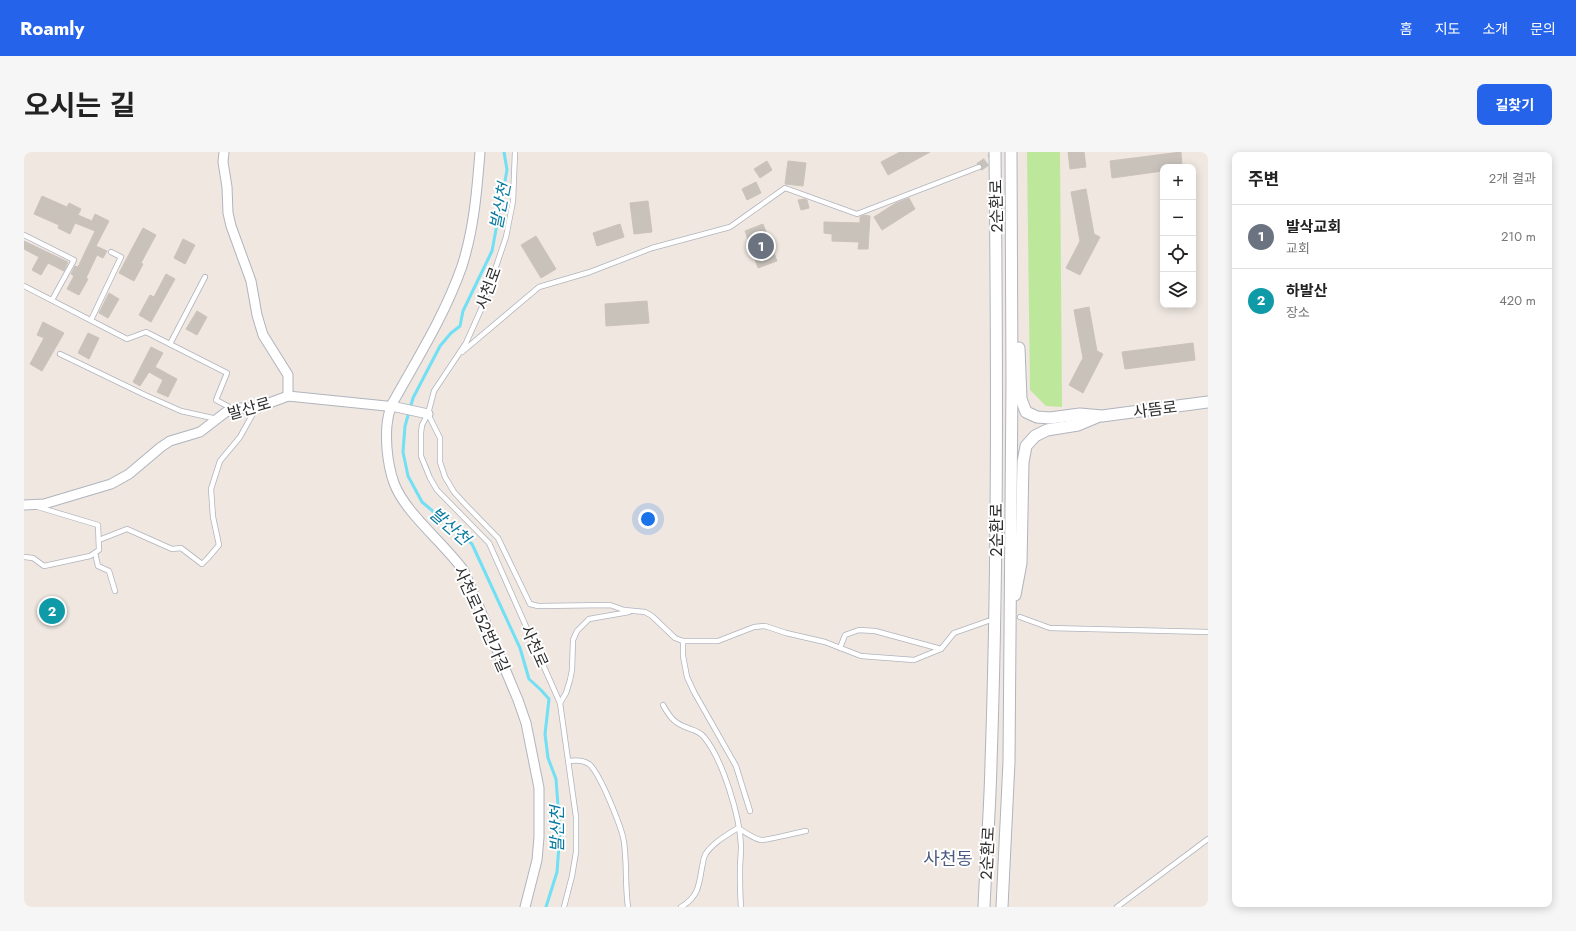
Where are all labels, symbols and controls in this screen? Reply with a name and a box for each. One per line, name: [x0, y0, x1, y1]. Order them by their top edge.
text: Roamly: [20, 15, 84, 42]
text: 홈: [1400, 19, 1413, 39]
text: 지도: [1435, 19, 1460, 39]
text: 소개: [1482, 19, 1508, 39]
text: 문의: [1530, 19, 1556, 39]
button: 길찾기: [1477, 84, 1552, 125]
text: 오시는 길: [24, 85, 135, 126]
map controls: [1160, 164, 1196, 308]
button: +: [1160, 164, 1196, 200]
text: 주변: [1248, 167, 1279, 191]
text: 2개 결과: [1489, 169, 1536, 188]
water label: 발산천: [484, 178, 517, 231]
street label: 2순환로: [985, 179, 1008, 233]
button: −: [1160, 200, 1196, 236]
text: 발삭교회: [1286, 216, 1341, 238]
text: 1: [1258, 227, 1264, 246]
text: 210 m: [1501, 227, 1536, 246]
pin: 1: [748, 231, 774, 261]
button: locate: [1160, 236, 1196, 272]
text: 교회: [1286, 239, 1310, 258]
street label: 사천로: [470, 263, 507, 313]
button: layers: [1160, 272, 1196, 308]
text: 하발산: [1286, 280, 1327, 302]
text: 2: [1257, 291, 1265, 310]
text: 420 m: [1499, 291, 1536, 310]
text: 장소: [1286, 303, 1310, 322]
street label: 발산로: [225, 391, 274, 426]
street label: 사뜸로: [1132, 395, 1179, 424]
water label: 발산천: [424, 502, 477, 552]
street label: 2순환로: [985, 503, 1008, 557]
your location: [638, 509, 658, 529]
street label: 사천로152번가길: [448, 563, 515, 676]
pin: 2: [39, 596, 65, 626]
street label: 사천로: [515, 621, 554, 671]
water label: 발산천: [545, 803, 569, 852]
street label: 2순환로: [975, 826, 1000, 880]
district label: 사천동: [923, 846, 973, 872]

